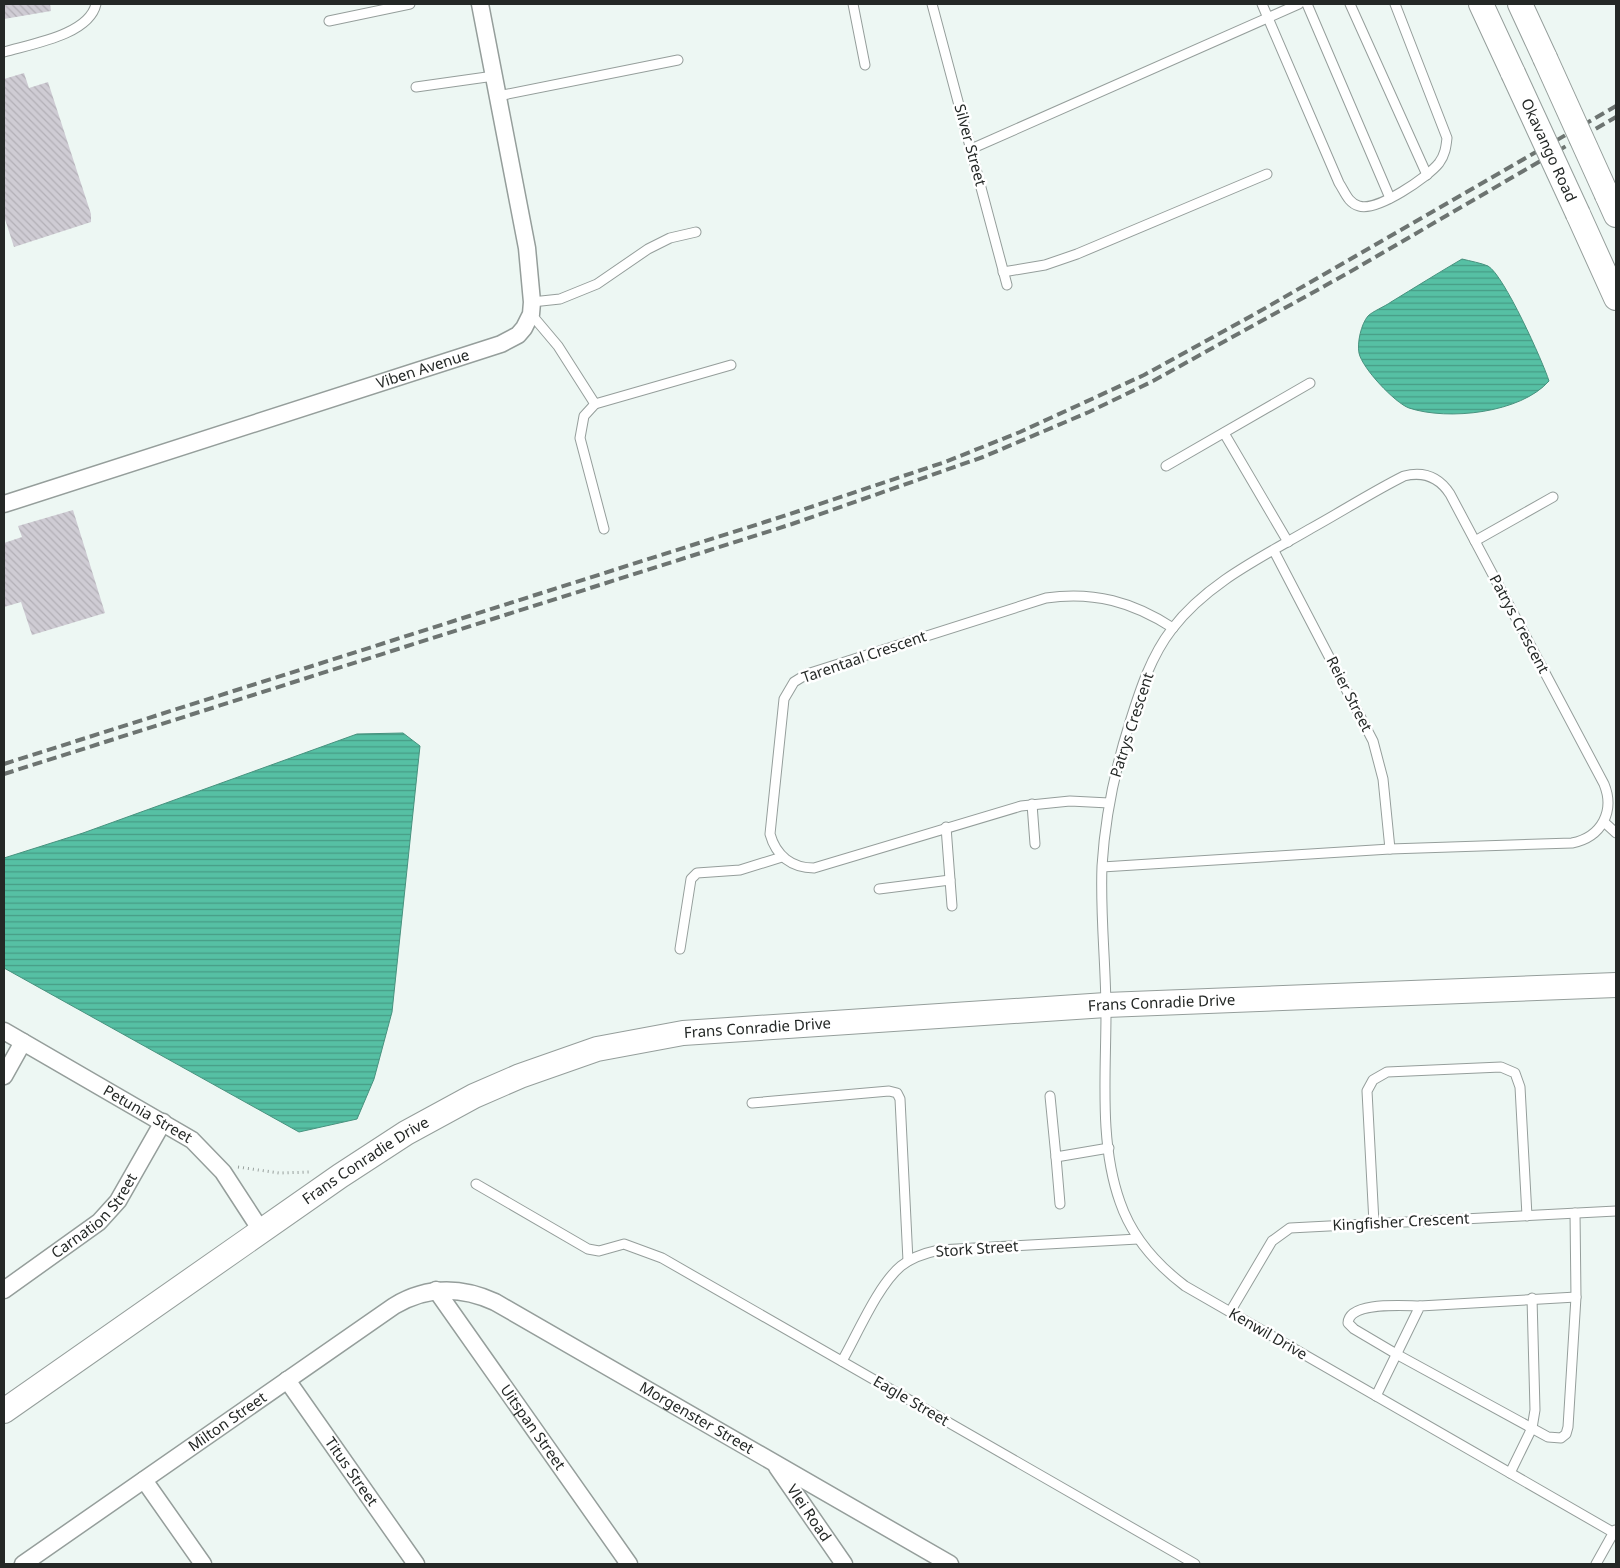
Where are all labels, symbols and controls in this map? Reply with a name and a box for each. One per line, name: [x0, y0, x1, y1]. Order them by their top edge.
street label: Okavango Road: [1517, 95, 1582, 205]
street label: Silver Street: [950, 102, 992, 188]
street label: Viben Avenue: [374, 344, 472, 393]
street label: Patrys Crescent: [1485, 571, 1555, 677]
street label: Tarentaal Crescent: [799, 625, 929, 687]
street label: Reier Street: [1322, 652, 1378, 735]
street label: Patrys Crescent: [1105, 669, 1158, 780]
street label: Frans Conradie Drive: [1087, 989, 1236, 1015]
street label: Frans Conradie Drive: [683, 1012, 831, 1042]
street label: Petunia Street: [100, 1080, 197, 1147]
street label: Frans Conradie Drive: [298, 1111, 432, 1208]
street label: Carnation Street: [47, 1169, 141, 1262]
street label: Kingfisher Crescent: [1332, 1207, 1470, 1235]
street label: Stork Street: [935, 1235, 1019, 1261]
street label: Kenwil Drive: [1226, 1303, 1311, 1364]
street label: Eagle Street: [870, 1370, 953, 1430]
street label: Morgenster Street: [636, 1376, 758, 1458]
street label: Uitspan Street: [497, 1380, 571, 1474]
street label: Milton Street: [184, 1387, 270, 1455]
street label: Titus Street: [321, 1433, 384, 1510]
street label: Vlei Road: [783, 1480, 836, 1545]

